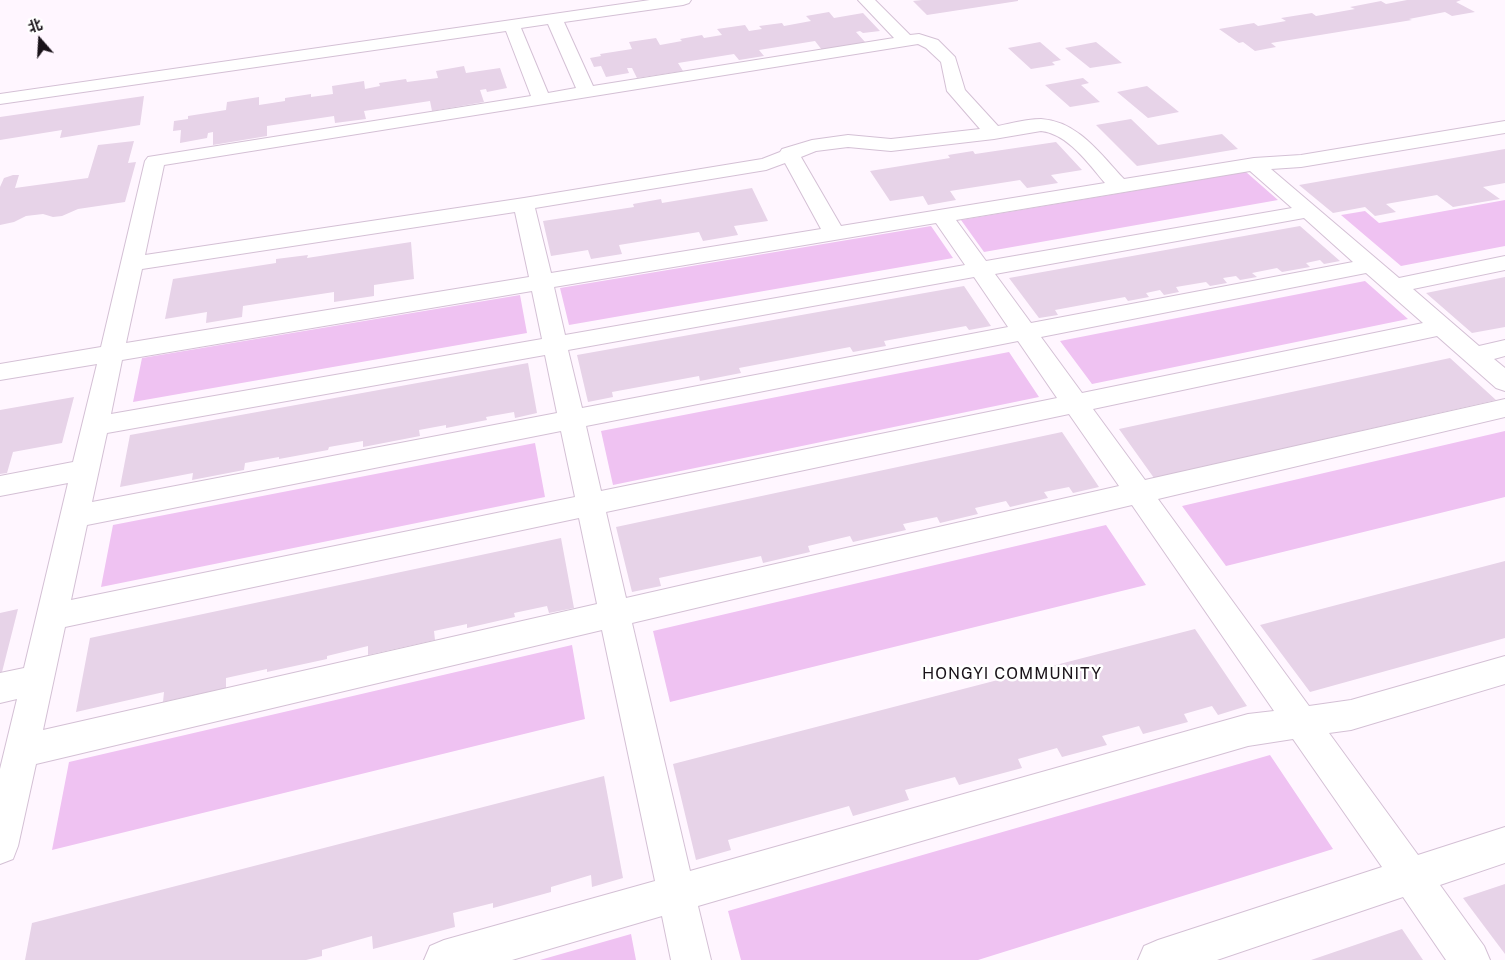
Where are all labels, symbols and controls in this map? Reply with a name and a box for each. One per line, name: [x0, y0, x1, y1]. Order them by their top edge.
north arrow: [15, 15, 65, 65]
text: 北: [26, 16, 44, 36]
district label: HONGYI COMMUNITY: [920, 664, 1104, 684]

